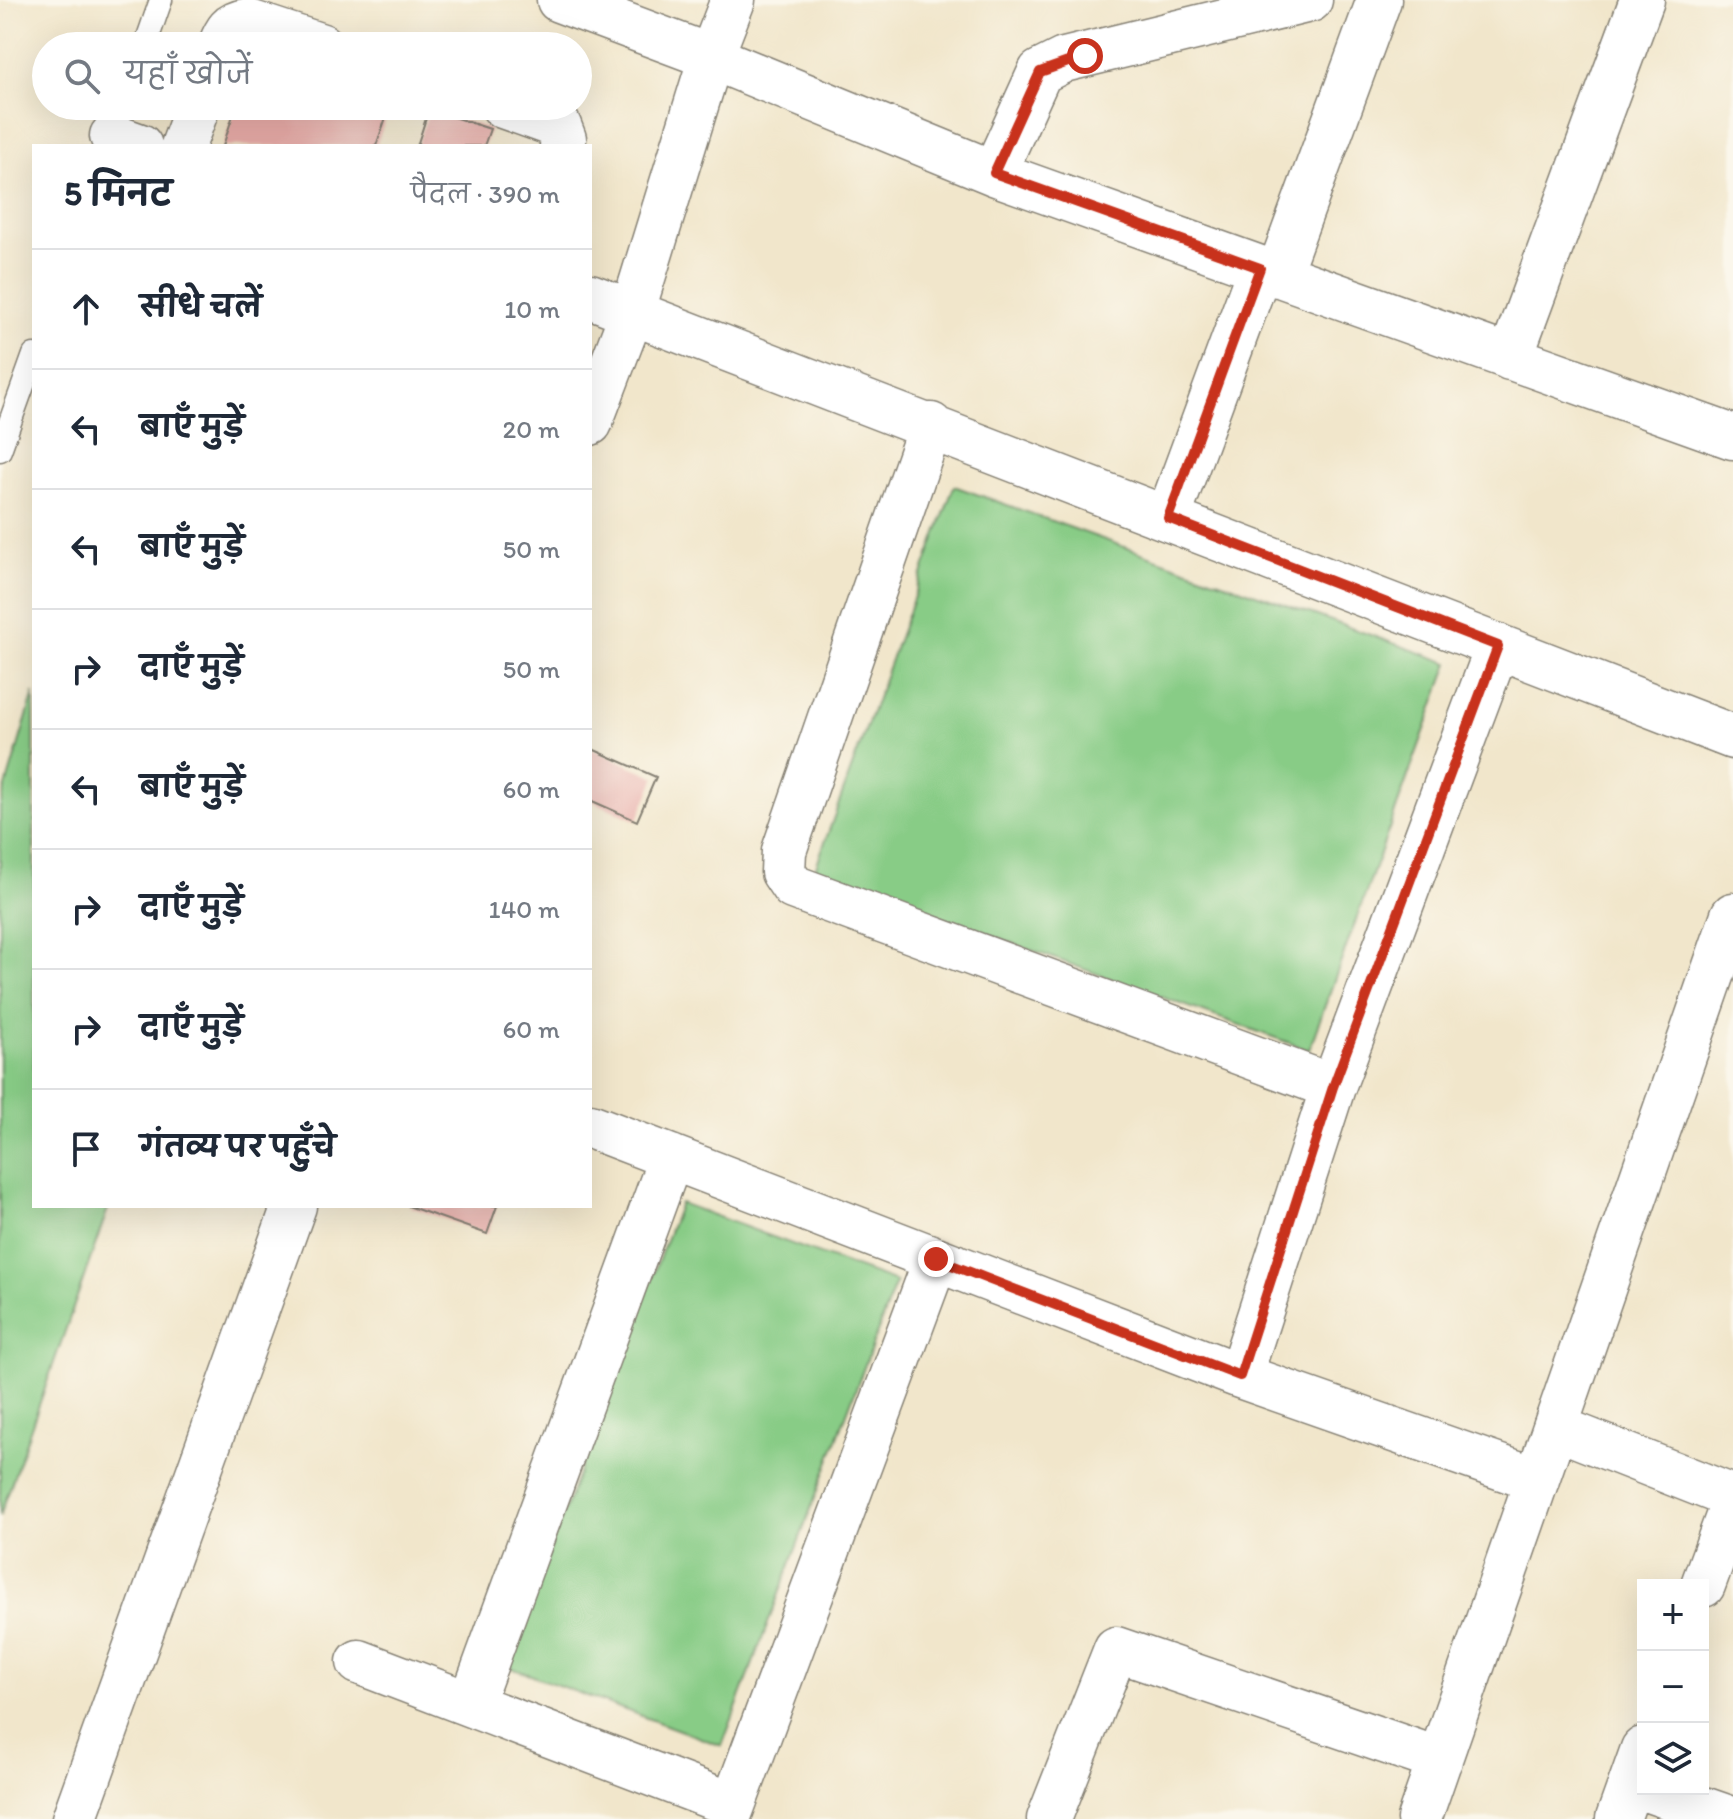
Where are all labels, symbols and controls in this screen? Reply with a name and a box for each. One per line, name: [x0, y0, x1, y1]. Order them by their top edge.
search box: [32, 32, 592, 120]
route start: [1067, 38, 1103, 74]
icon: search: [60, 54, 104, 98]
text: यहाँ खोजें: [124, 55, 252, 92]
text: 5 मिनट: [64, 173, 172, 214]
text: पैदल · 390 m: [410, 178, 560, 210]
icon: ahead: [64, 287, 108, 331]
text: सीधे चलें: [140, 288, 262, 325]
text: 10 m: [504, 293, 560, 325]
icon: left: [64, 407, 108, 451]
text: बाएँ मुड़ें: [140, 408, 244, 445]
text: 20 m: [503, 413, 560, 445]
icon: left: [64, 527, 108, 571]
text: बाएँ मुड़ें: [140, 528, 244, 565]
text: 50 m: [503, 533, 560, 565]
icon: right: [64, 647, 108, 691]
text: दाएँ मुड़ें: [140, 648, 243, 685]
text: 50 m: [503, 653, 560, 685]
icon: left: [64, 767, 108, 811]
text: बाएँ मुड़ें: [140, 768, 244, 805]
text: 60 m: [503, 773, 560, 805]
icon: right: [64, 887, 108, 931]
text: दाएँ मुड़ें: [140, 888, 243, 925]
text: 140 m: [489, 893, 560, 925]
icon: right: [64, 1007, 108, 1051]
text: दाएँ मुड़ें: [140, 1008, 243, 1045]
text: 60 m: [503, 1013, 560, 1045]
icon: arrive: [64, 1127, 108, 1171]
text: गंतव्य पर पहुँचे: [140, 1128, 336, 1165]
route end: [918, 1241, 954, 1277]
map controls: [1637, 1579, 1709, 1795]
button: +: [1637, 1579, 1709, 1651]
button: −: [1637, 1651, 1709, 1723]
button: layers: [1637, 1723, 1709, 1795]

